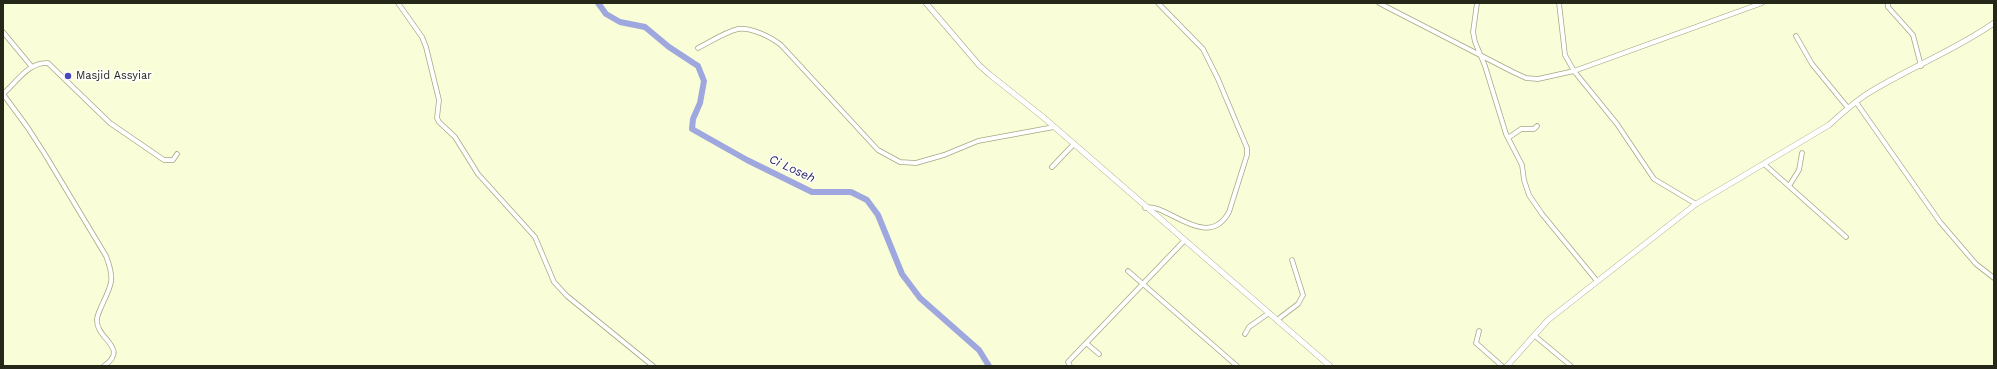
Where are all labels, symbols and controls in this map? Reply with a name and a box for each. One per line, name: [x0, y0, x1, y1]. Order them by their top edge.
place label: Masjid Assyiar: [76, 69, 152, 83]
marker: Masjid Assyiar: [63, 71, 73, 81]
water label: Ci Loseh: [767, 152, 817, 186]

